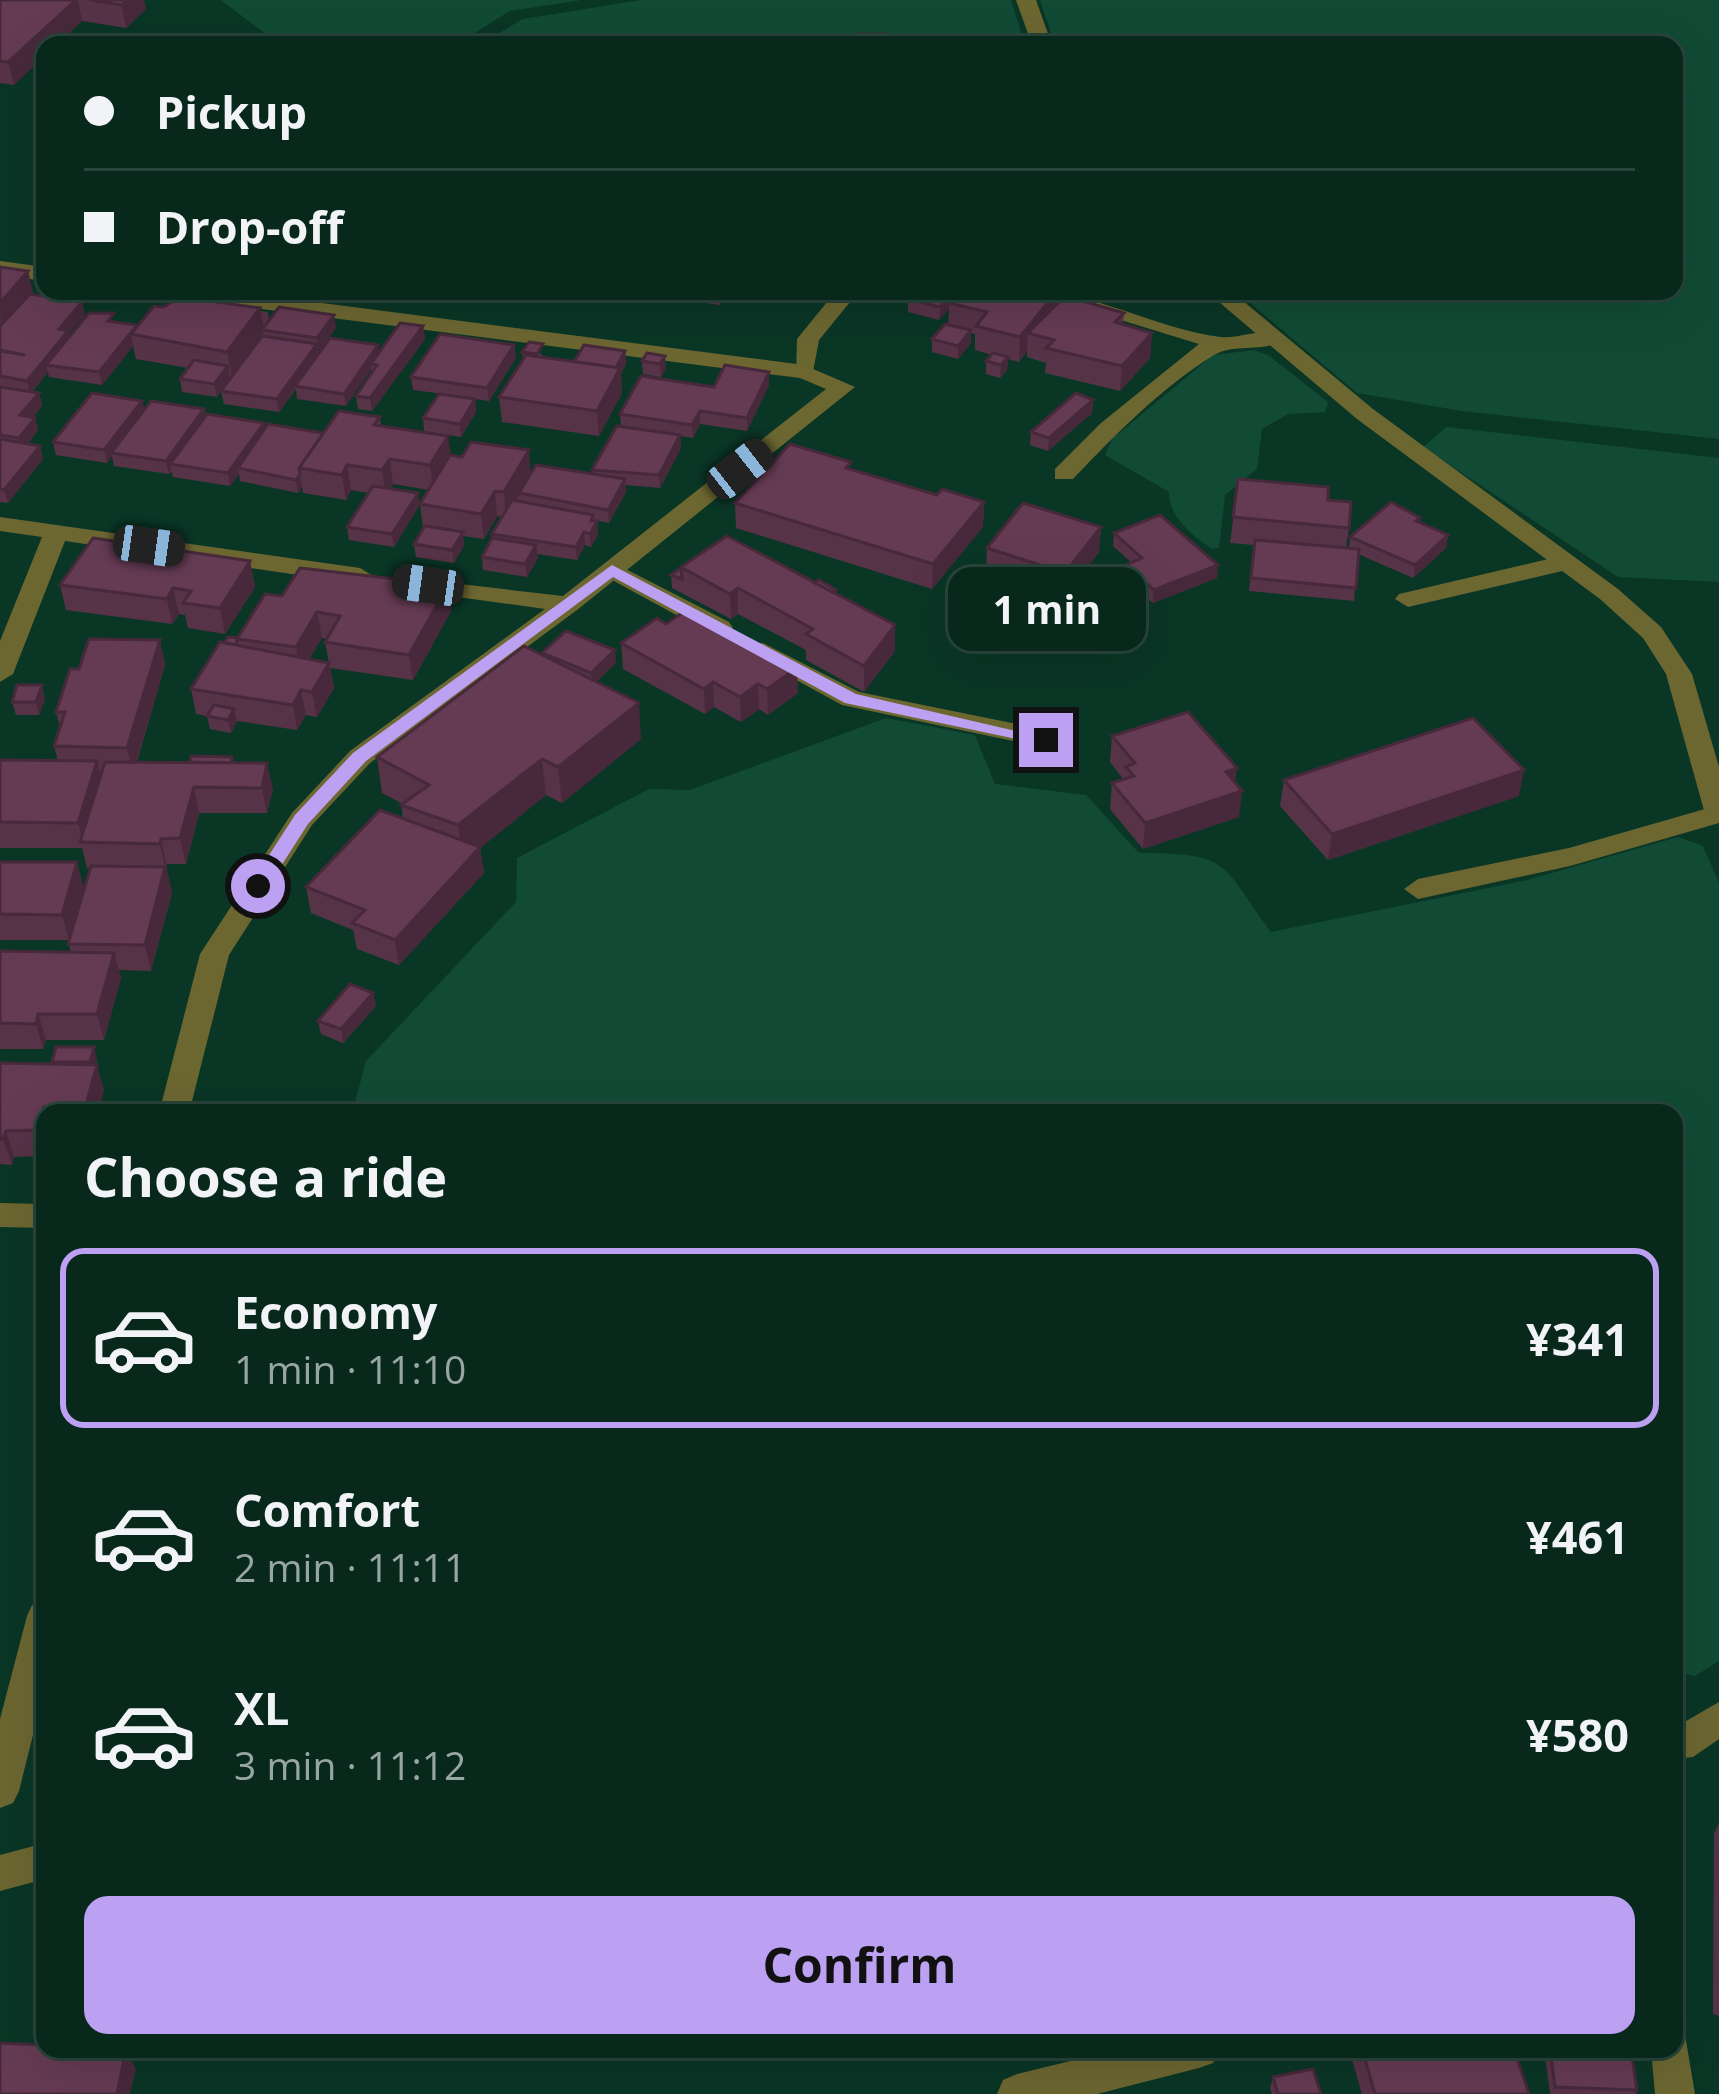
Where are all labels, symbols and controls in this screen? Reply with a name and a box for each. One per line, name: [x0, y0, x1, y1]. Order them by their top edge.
text: Pickup: [156, 81, 307, 142]
text: Drop-off: [156, 196, 343, 257]
car: [701, 433, 779, 505]
car: [111, 523, 187, 569]
car: [390, 562, 466, 608]
callout: 1 min: [947, 566, 1145, 650]
text: 1 min: [993, 582, 1101, 635]
route end: [1019, 713, 1073, 767]
route start: [231, 859, 285, 913]
text: Choose a ride: [84, 1139, 447, 1213]
text: Economy: [234, 1281, 437, 1342]
icon: car: [90, 1284, 198, 1392]
text: ¥341: [1526, 1308, 1629, 1369]
text: 1 min · 11:10: [234, 1342, 466, 1395]
text: Comfort: [234, 1479, 420, 1540]
icon: car: [90, 1482, 198, 1590]
text: ¥461: [1526, 1506, 1629, 1567]
text: 2 min · 11:11: [234, 1540, 466, 1593]
text: XL: [234, 1677, 289, 1738]
icon: car: [90, 1680, 198, 1788]
text: ¥580: [1526, 1704, 1629, 1765]
text: 3 min · 11:12: [234, 1738, 466, 1791]
button: Confirm: [84, 1896, 1635, 2034]

